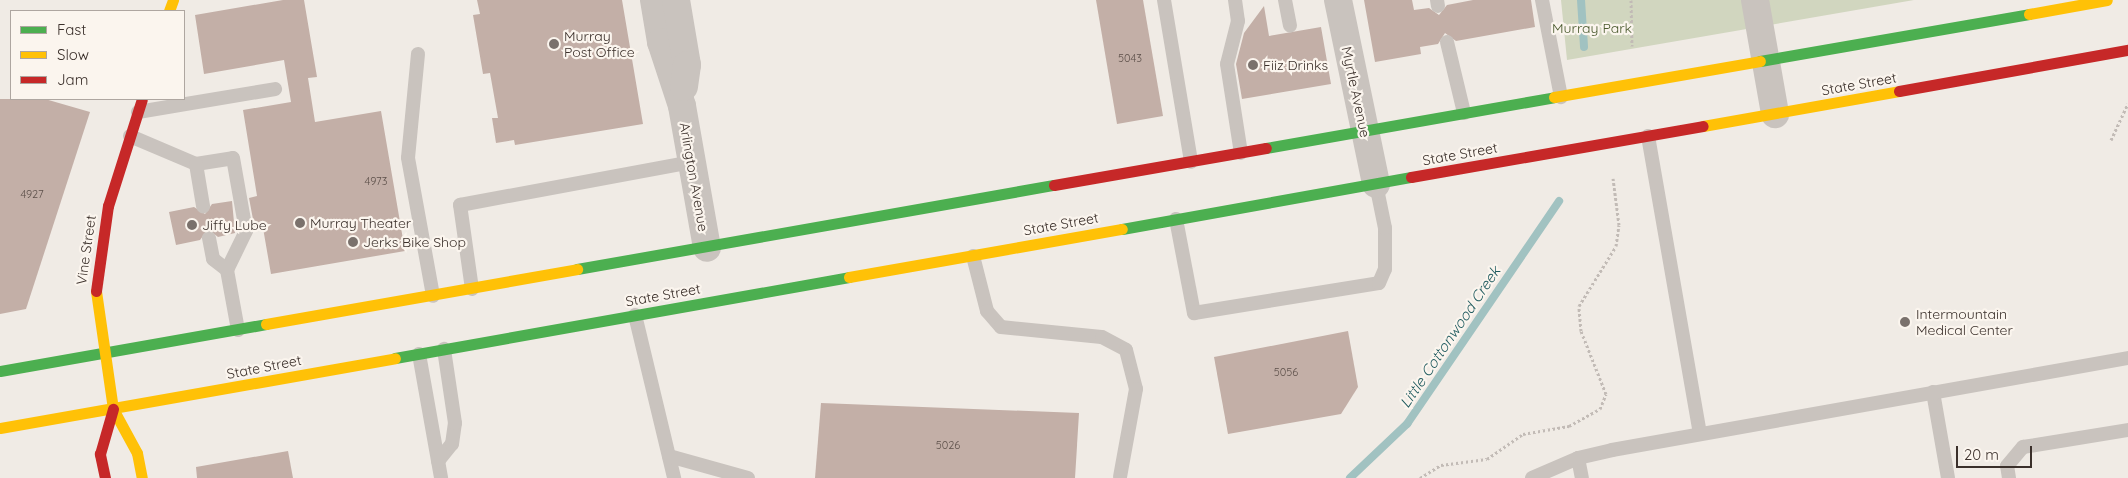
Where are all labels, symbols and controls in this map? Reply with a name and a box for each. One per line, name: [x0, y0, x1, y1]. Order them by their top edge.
legend: [10, 10, 185, 100]
text: Fast: [57, 20, 86, 39]
park label: Murray Park: [1552, 20, 1632, 36]
place label: Murray Post Office: [564, 28, 635, 60]
marker: Murray Post Office: [548, 38, 560, 50]
text: Slow: [57, 45, 89, 64]
street label: Myrtle Avenue: [1338, 45, 1374, 139]
house number: 5043: [1118, 51, 1142, 65]
place label: Fiiz Drinks: [1263, 57, 1328, 73]
marker: Fiiz Drinks: [1247, 59, 1259, 71]
street label: State Street: [1820, 69, 1898, 99]
text: Jam: [57, 70, 88, 89]
street label: Arlington Avenue: [676, 121, 712, 233]
street label: State Street: [1421, 139, 1499, 169]
house number: 4973: [365, 174, 387, 188]
house number: 4927: [20, 187, 44, 201]
street label: State Street: [1022, 209, 1100, 239]
street label: Vine Street: [73, 214, 99, 286]
place label: Murray Theater: [310, 215, 411, 231]
place label: Jiffy Lube: [202, 217, 267, 233]
marker: Murray Theater: [294, 217, 306, 229]
marker: Jiffy Lube: [186, 219, 198, 231]
place label: Jerks Bike Shop: [363, 234, 466, 250]
marker: Jerks Bike Shop: [347, 236, 359, 248]
water label: Little Cottonwood Creek: [1396, 263, 1504, 411]
street label: State Street: [624, 280, 702, 310]
place label: Intermountain Medical Center: [1916, 306, 2013, 338]
marker: Intermountain Medical Center: [1898, 315, 1912, 329]
street label: State Street: [225, 352, 303, 382]
house number: 5056: [1274, 365, 1298, 379]
scale bar: [1958, 436, 2034, 468]
house number: 5026: [936, 438, 960, 452]
text: 20 m: [1964, 445, 1999, 464]

